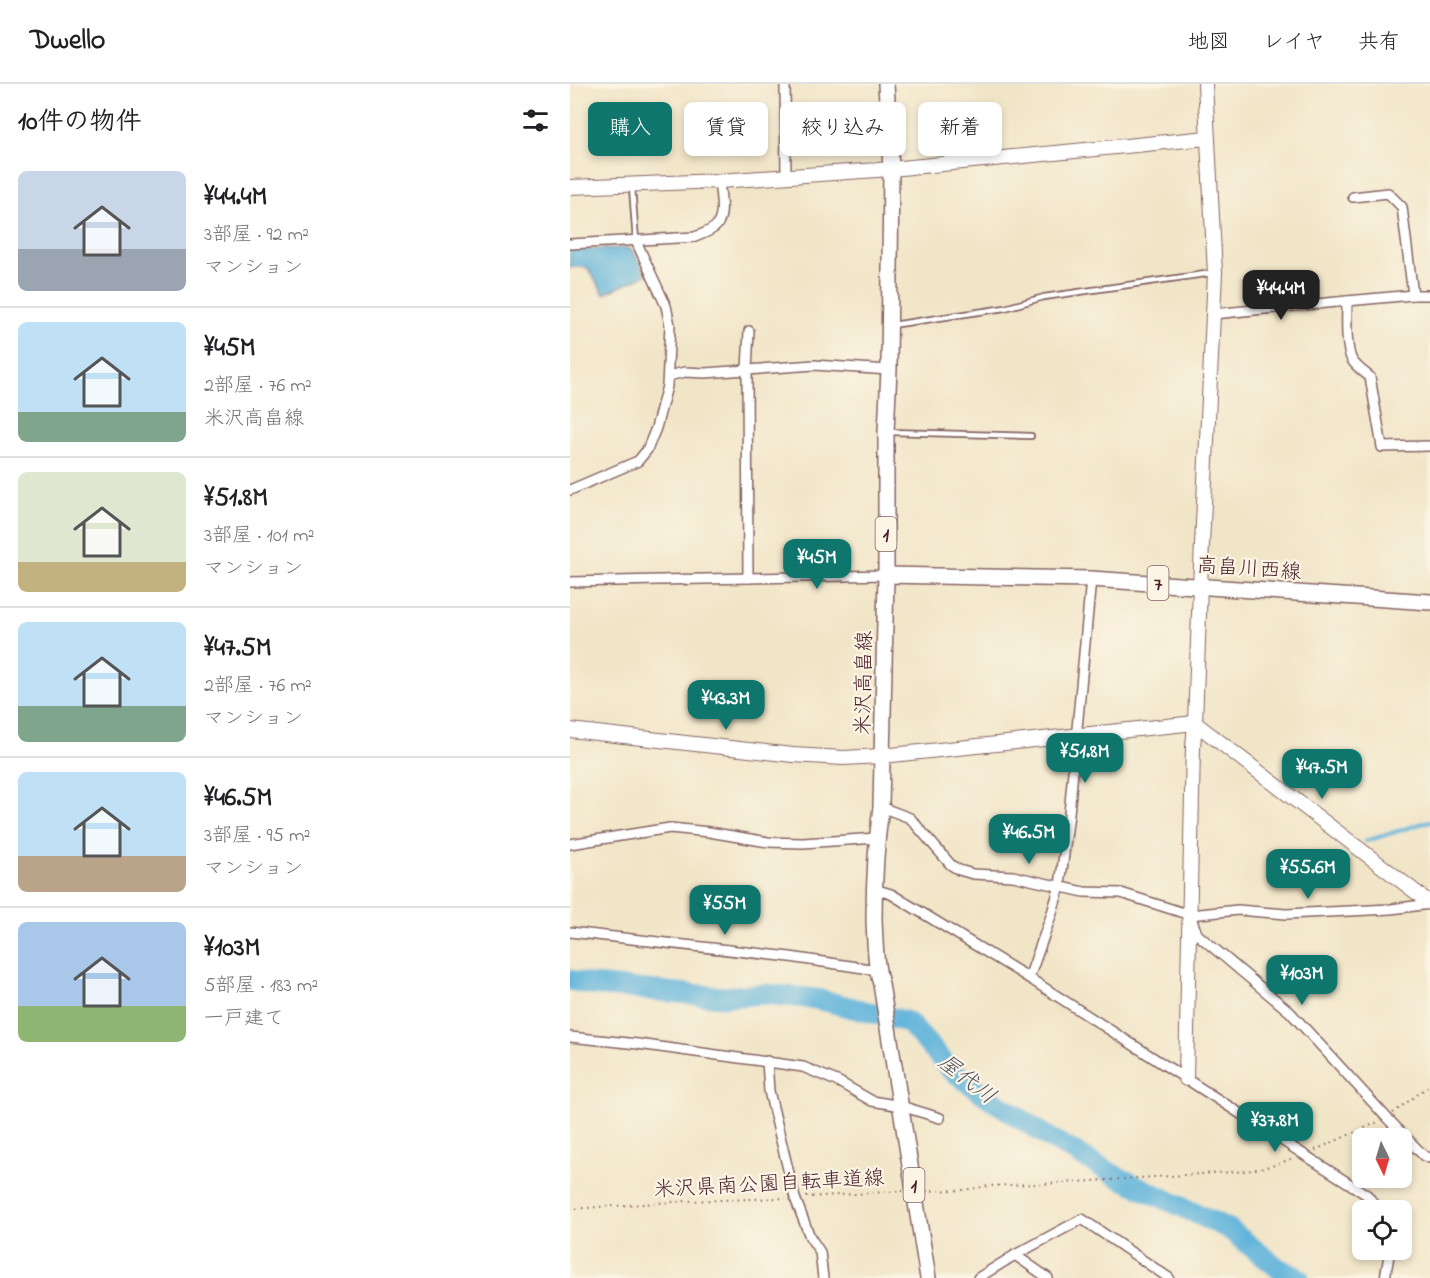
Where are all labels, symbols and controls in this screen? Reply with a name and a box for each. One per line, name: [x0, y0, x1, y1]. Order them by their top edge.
text: Dwello: [30, 21, 105, 62]
text: 地図: [1188, 28, 1230, 58]
text: レイヤ: [1263, 28, 1325, 58]
text: 共有: [1358, 28, 1400, 58]
chip: 購入: [588, 102, 672, 156]
chip: 賃貸: [684, 102, 768, 156]
chip: 絞り込み: [780, 102, 906, 156]
chip: 新着: [918, 102, 1002, 156]
text: 10件の物件: [18, 104, 142, 142]
icon: filters: [519, 104, 552, 137]
text: ¥44.4M: [204, 179, 267, 217]
icon: home: [66, 195, 138, 267]
text: 3部屋 · 92 m²: [204, 221, 309, 250]
text: マンション: [204, 254, 303, 283]
pin: ¥44.4M: [1232, 270, 1330, 321]
text: ¥44.4M: [1257, 275, 1305, 304]
text: ¥45M: [204, 330, 256, 368]
icon: home: [66, 346, 138, 418]
text: 2部屋 · 76 m²: [204, 372, 312, 401]
text: 米沢高畠線: [204, 405, 304, 434]
text: ¥51.8M: [204, 480, 268, 518]
icon: home: [66, 496, 138, 568]
road number: 1: [876, 517, 896, 551]
text: 3部屋 · 101 m²: [204, 522, 314, 551]
pin: ¥45M: [781, 539, 853, 590]
text: ¥45M: [797, 544, 837, 573]
street label: 高畠川西線: [1195, 551, 1302, 589]
text: マンション: [204, 555, 303, 584]
road number: 7: [1148, 566, 1168, 600]
text: ¥47.5M: [204, 630, 272, 668]
street label: 米沢高畠線: [849, 630, 881, 736]
icon: home: [66, 646, 138, 718]
text: 2部屋 · 76 m²: [204, 672, 312, 701]
pin: ¥43.3M: [677, 680, 775, 731]
text: ¥43.3M: [702, 685, 750, 714]
text: マンション: [204, 705, 303, 734]
pin: ¥51.8M: [1036, 733, 1134, 784]
text: ¥51.8M: [1060, 738, 1110, 767]
pin: ¥47.5M: [1273, 749, 1371, 800]
text: ¥47.5M: [1296, 754, 1348, 783]
text: ¥46.5M: [204, 780, 272, 818]
icon: home: [66, 796, 138, 868]
pin: ¥46.5M: [980, 814, 1078, 865]
text: ¥46.5M: [1003, 819, 1055, 848]
text: 3部屋 · 95 m²: [204, 822, 310, 851]
pin: ¥55.6M: [1259, 849, 1357, 900]
text: ¥55.6M: [1280, 854, 1336, 883]
text: マンション: [204, 855, 303, 884]
pin: ¥55M: [689, 885, 761, 936]
text: ¥55M: [704, 890, 746, 919]
text: ¥103M: [204, 930, 260, 968]
icon: home: [66, 946, 138, 1018]
pin: ¥103M: [1260, 955, 1344, 1006]
text: ¥103M: [1280, 960, 1324, 989]
text: 5部屋 · 183 m²: [204, 972, 318, 1001]
text: 一戸建て: [204, 1005, 284, 1034]
water label: 屋代川: [930, 1047, 1002, 1113]
pin: ¥37.8M: [1226, 1102, 1324, 1153]
text: ¥37.8M: [1251, 1107, 1299, 1136]
north arrow: [1352, 1128, 1412, 1188]
map controls: [1352, 1128, 1412, 1260]
street label: 米沢県南公園自転車道線: [653, 1164, 885, 1206]
road number: 1: [904, 1168, 924, 1202]
button: locate: [1352, 1200, 1412, 1260]

